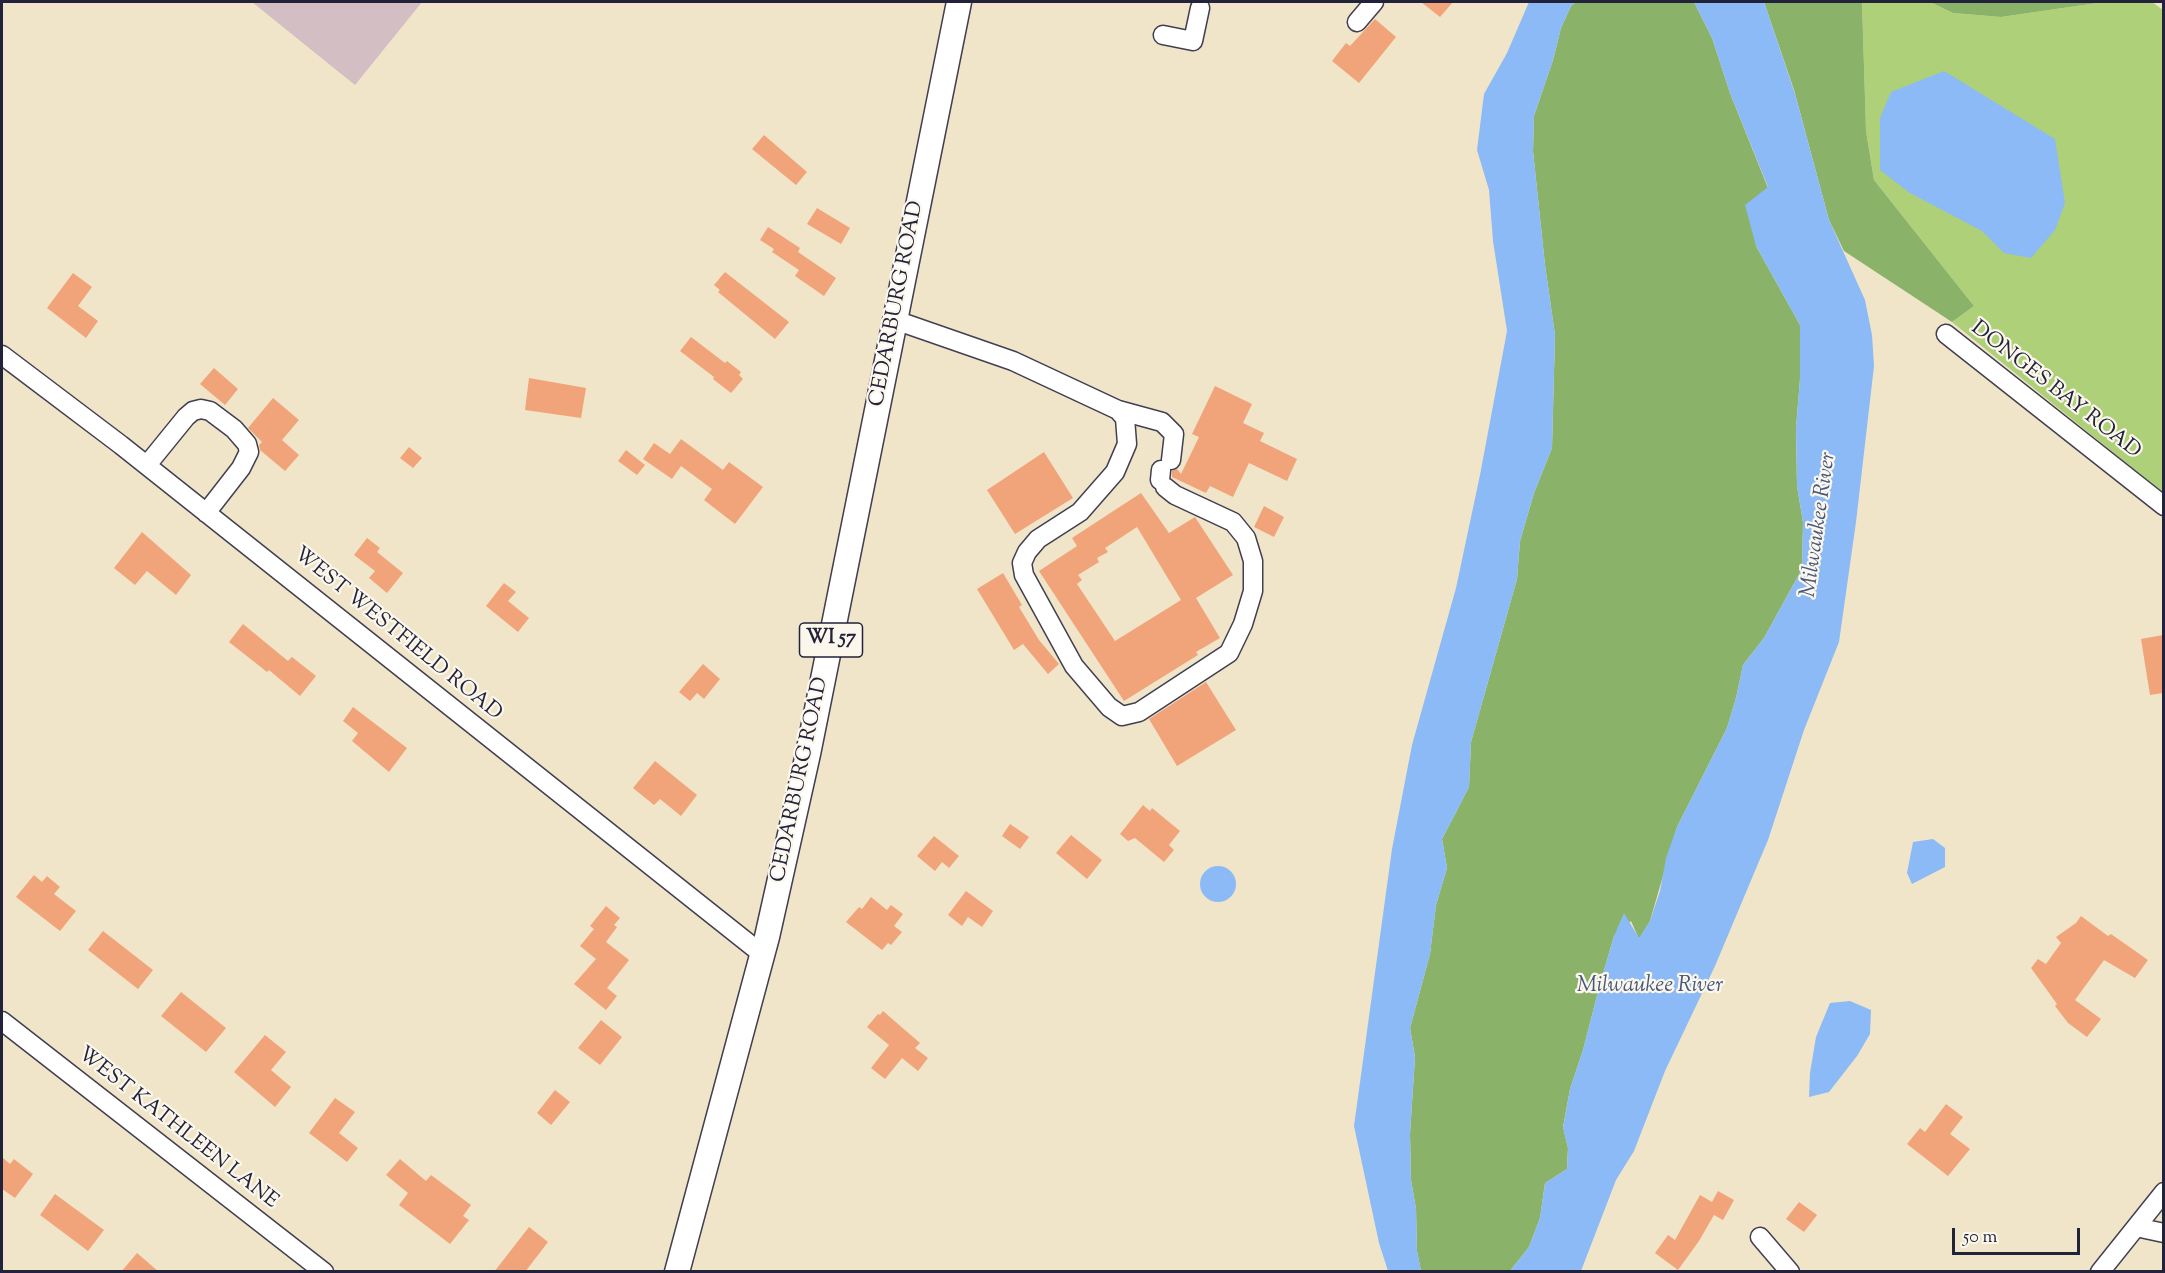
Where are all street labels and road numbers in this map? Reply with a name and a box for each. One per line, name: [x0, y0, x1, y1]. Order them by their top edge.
street label: CEDARBURG ROAD: [866, 199, 930, 409]
street label: DONGES BAY ROAD: [1965, 317, 2145, 465]
street label: WEST WESTFIELD ROAD: [288, 543, 506, 727]
road number: WI 57: [800, 623, 862, 657]
street label: CEDARBURG ROAD: [767, 675, 835, 885]
street label: WEST KATHLEEN LANE: [72, 1043, 282, 1215]

